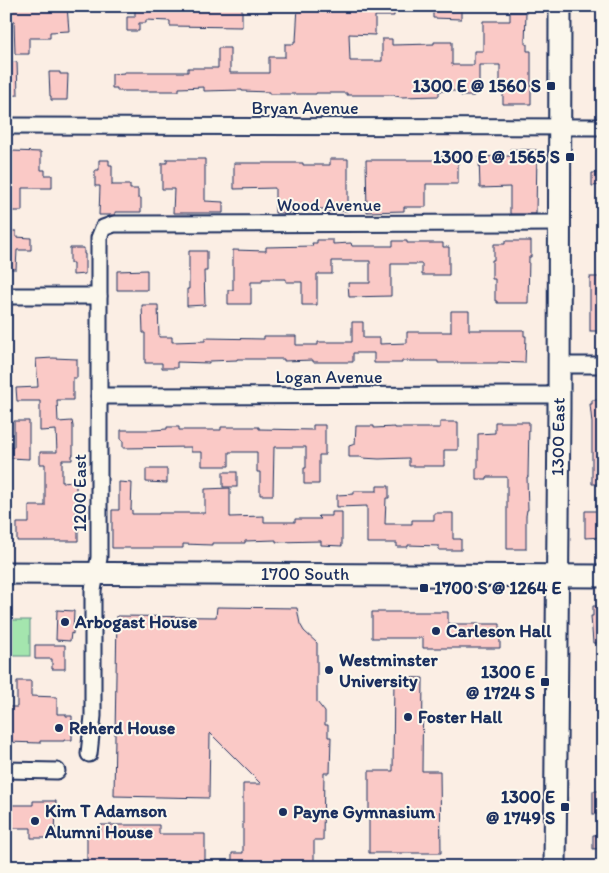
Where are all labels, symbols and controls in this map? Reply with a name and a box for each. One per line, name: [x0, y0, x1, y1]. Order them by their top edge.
place label: 1300 E @ 1560 S: [412, 75, 541, 97]
marker: 1300 E @ 1560 S: [545, 80, 557, 92]
street label: Bryan Avenue: [251, 97, 359, 119]
place label: 1300 E @ 1565 S: [433, 146, 560, 168]
marker: 1300 E @ 1565 S: [564, 151, 576, 163]
street label: Wood Avenue: [277, 194, 381, 216]
street label: Logan Avenue: [275, 366, 383, 388]
street label: 1300 East: [546, 397, 570, 476]
street label: 1200 East: [69, 454, 91, 532]
street label: 1700 South: [261, 563, 349, 585]
place label: 1700 S @ 1264 E: [434, 577, 561, 599]
marker: 1700 S @ 1264 E: [418, 582, 430, 594]
place label: Arbogast House: [74, 611, 198, 633]
marker: Arbogast House: [59, 616, 71, 628]
place label: Carleson Hall: [446, 620, 552, 642]
marker: Carleson Hall: [430, 625, 442, 637]
place label: Westminster University: [339, 649, 438, 692]
place label: 1300 E @ 1724 S: [466, 661, 535, 704]
marker: Westminster University: [323, 664, 335, 676]
marker: 1300 E @ 1724 S: [539, 676, 551, 688]
place label: Foster Hall: [418, 706, 503, 728]
marker: Foster Hall: [402, 711, 414, 723]
place label: Reherd House: [69, 717, 176, 739]
marker: Reherd House: [53, 722, 65, 734]
place label: 1300 E @ 1749 S: [486, 786, 555, 829]
place label: Kim T Adamson Alumni House: [44, 800, 167, 843]
place label: Payne Gymnasium: [293, 801, 436, 823]
marker: 1300 E @ 1749 S: [559, 801, 571, 813]
marker: Payne Gymnasium: [277, 806, 289, 818]
marker: Kim T Adamson Alumni House: [29, 815, 41, 827]

